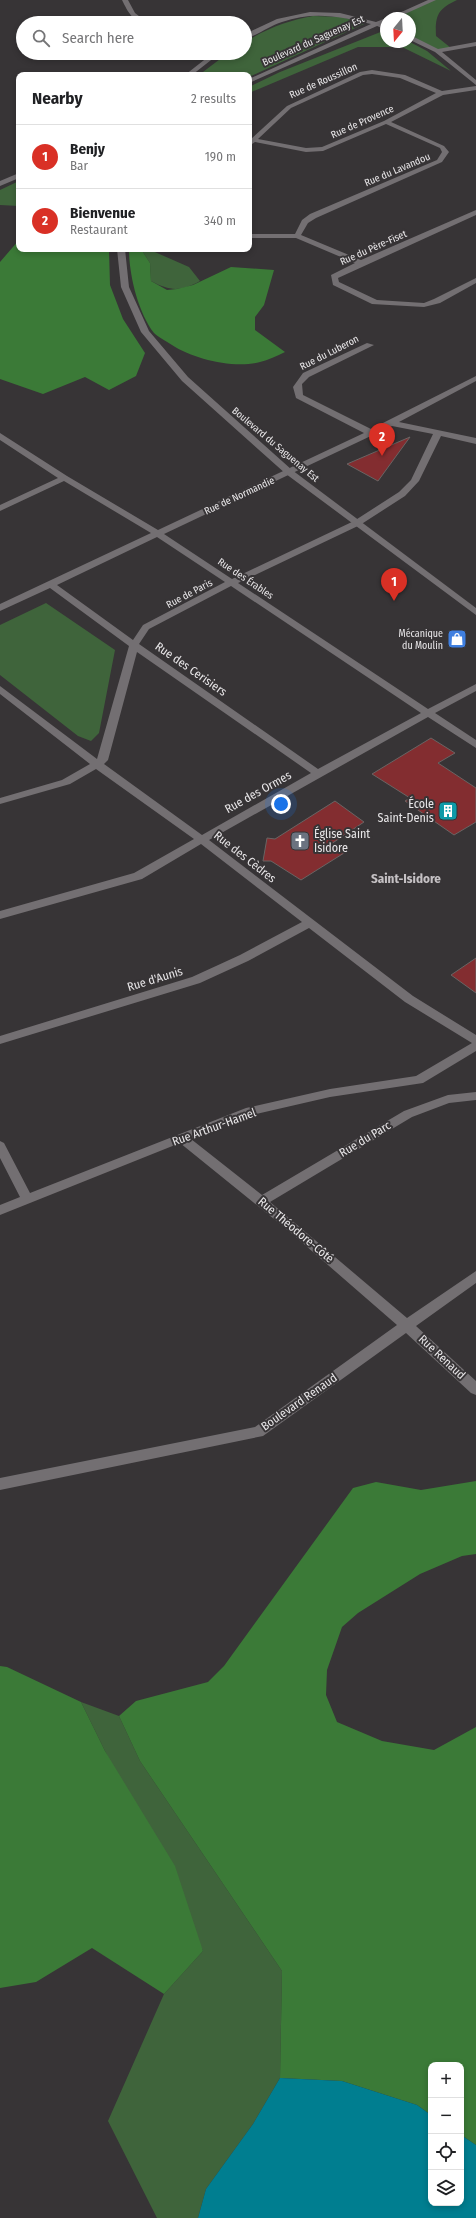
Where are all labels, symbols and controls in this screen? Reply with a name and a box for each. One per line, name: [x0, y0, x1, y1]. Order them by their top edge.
north arrow: [380, 12, 416, 48]
street label: Boulevard du Saguenay Est: [261, 13, 367, 69]
search box: [16, 16, 252, 60]
icon: search: [30, 27, 52, 49]
text: Search here: [62, 29, 134, 47]
street label: Rue de Roussillon: [288, 61, 359, 101]
text: Nearby: [32, 88, 83, 109]
text: 2 results: [191, 91, 236, 106]
street label: Rue de Provence: [329, 103, 396, 141]
text: Benjy: [70, 140, 105, 158]
text: 1: [42, 149, 48, 164]
text: 190 m: [205, 149, 236, 164]
street label: Rue du Lavandou: [363, 151, 432, 189]
text: Bar: [70, 158, 88, 173]
text: Bienvenue: [70, 204, 135, 222]
text: 2: [42, 213, 48, 228]
text: 340 m: [204, 213, 236, 228]
text: Restaurant: [70, 222, 128, 237]
street label: Rue du Père-Fiset: [338, 228, 409, 268]
street label: Rue du Luberon: [298, 333, 361, 373]
street label: Boulevard du Saguenay Est: [229, 405, 322, 485]
pin: 2: [369, 423, 395, 456]
street label: Rue de Normandie: [202, 474, 277, 517]
street label: Rue des Érables: [215, 554, 277, 602]
pin: 1: [381, 568, 407, 601]
street label: Rue de Paris: [164, 577, 215, 611]
place label: Mécanique du Moulin: [399, 628, 443, 652]
shop icon: Mécanique du Moulin: [446, 628, 468, 650]
street label: Rue des Cerisiers: [153, 639, 229, 699]
street label: Rue des Ormes: [222, 768, 294, 816]
your location: [271, 794, 291, 814]
place label: École Saint-Denis: [378, 796, 434, 825]
building icon: École Saint-Denis: [437, 800, 459, 822]
place label: Église Saint Isidore: [314, 826, 370, 855]
street label: Rue des Cèdres: [211, 828, 279, 886]
church icon: Église Saint Isidore: [289, 830, 311, 852]
district label: Saint-Isidore: [371, 871, 441, 886]
street label: Rue d'Aunis: [126, 964, 184, 994]
street label: Rue Arthur-Hamel: [170, 1105, 258, 1149]
street label: Rue du Parc: [337, 1118, 393, 1160]
street label: Rue Théodore-Côté: [255, 1194, 337, 1266]
street label: Rue Renaud: [416, 1332, 468, 1382]
street label: Boulevard Renaud: [258, 1371, 340, 1433]
map controls: [428, 2062, 464, 2206]
button: +: [428, 2062, 464, 2098]
button: −: [428, 2098, 464, 2134]
button: locate: [428, 2134, 464, 2170]
button: layers: [428, 2170, 464, 2206]

